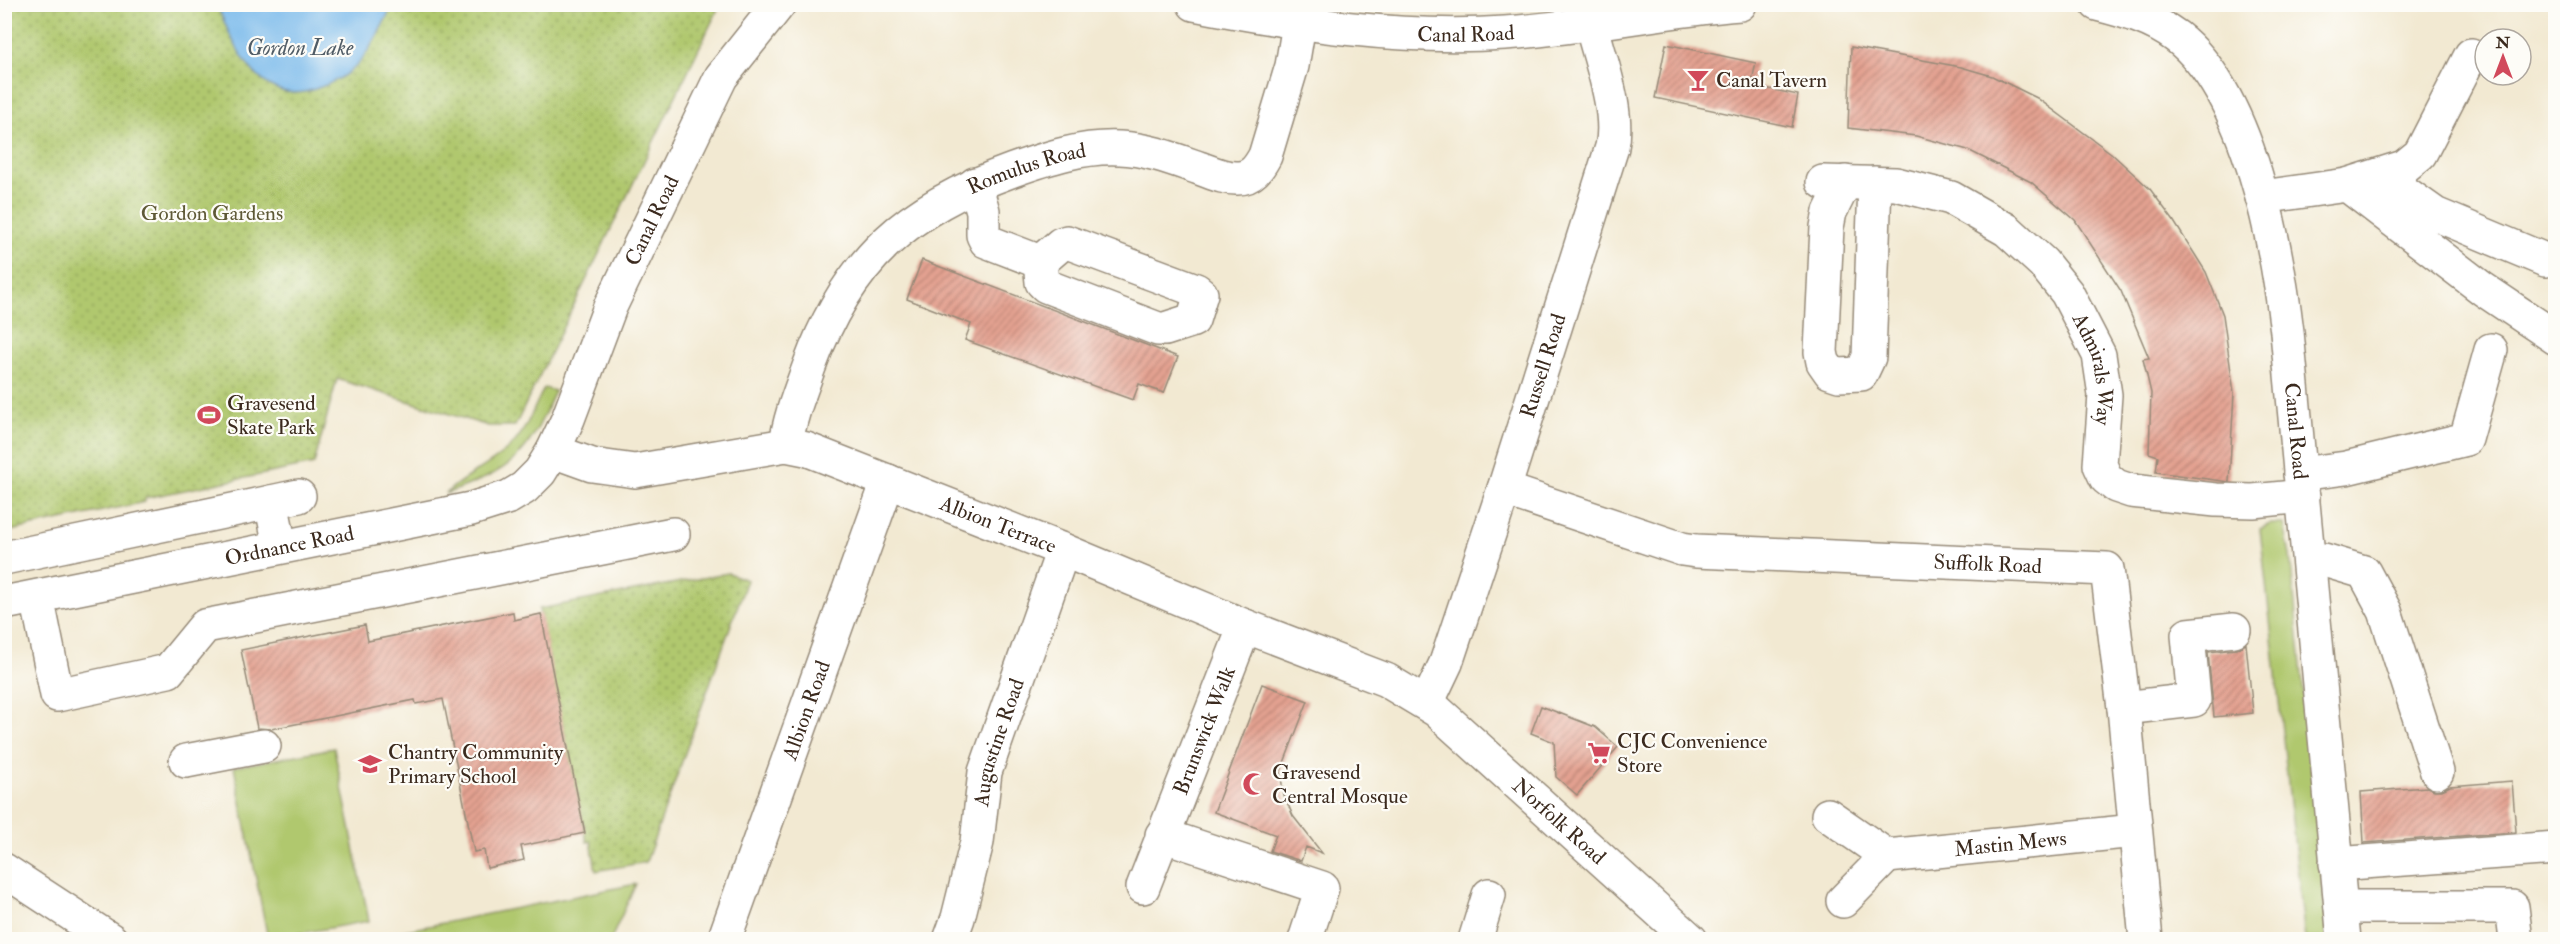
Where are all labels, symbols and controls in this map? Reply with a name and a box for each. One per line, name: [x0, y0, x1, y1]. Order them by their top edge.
street label: Canal Road: [1417, 19, 1516, 48]
north arrow: [2473, 27, 2533, 87]
text: N: [2495, 33, 2511, 53]
water label: Gordon Lake: [247, 34, 354, 62]
bar icon: Canal Tavern: [1685, 67, 1711, 93]
place label: Canal Tavern: [1716, 67, 1827, 94]
street label: Romulus Road: [963, 136, 1088, 201]
street label: Canal Road: [618, 170, 685, 270]
park label: Gordon Gardens: [141, 200, 283, 227]
street label: Admirals Way: [2066, 308, 2119, 427]
street label: Russell Road: [1514, 309, 1572, 421]
street label: Canal Road: [2278, 381, 2314, 481]
place label: Gravesend Skate Park: [227, 390, 316, 441]
sports icon: Gravesend Skate Park: [196, 402, 222, 428]
street label: Albion Terrace: [935, 489, 1061, 560]
street label: Ordnance Road: [222, 519, 357, 572]
street label: Suffolk Road: [1933, 548, 2043, 580]
street label: Albion Road: [776, 656, 836, 765]
street label: Brunswick Walk: [1167, 663, 1241, 799]
street label: Augustine Road: [968, 674, 1031, 809]
place label: CJC Convenience Store: [1617, 728, 1768, 779]
place label: Chantry Community Primary School: [388, 739, 564, 790]
supermarket icon: CJC Convenience Store: [1586, 740, 1612, 766]
school or university icon: Chantry Community Primary School: [357, 751, 383, 777]
place label: Gravesend Central Mosque: [1272, 759, 1408, 810]
mosque icon: Gravesend Central Mosque: [1241, 771, 1267, 797]
street label: Norfolk Road: [1507, 772, 1612, 871]
street label: Mastin Mews: [1953, 824, 2068, 863]

